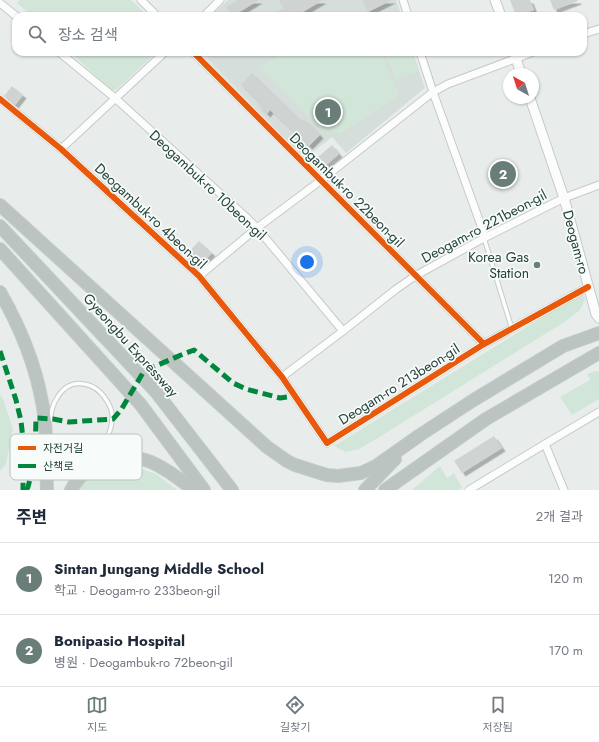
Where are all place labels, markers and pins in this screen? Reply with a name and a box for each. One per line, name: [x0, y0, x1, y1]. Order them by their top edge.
pin: 1: [315, 97, 341, 127]
pin: 2: [490, 159, 516, 189]
place label: Korea Gas Station: [468, 247, 529, 283]
marker: Korea Gas Station: [532, 260, 542, 270]

